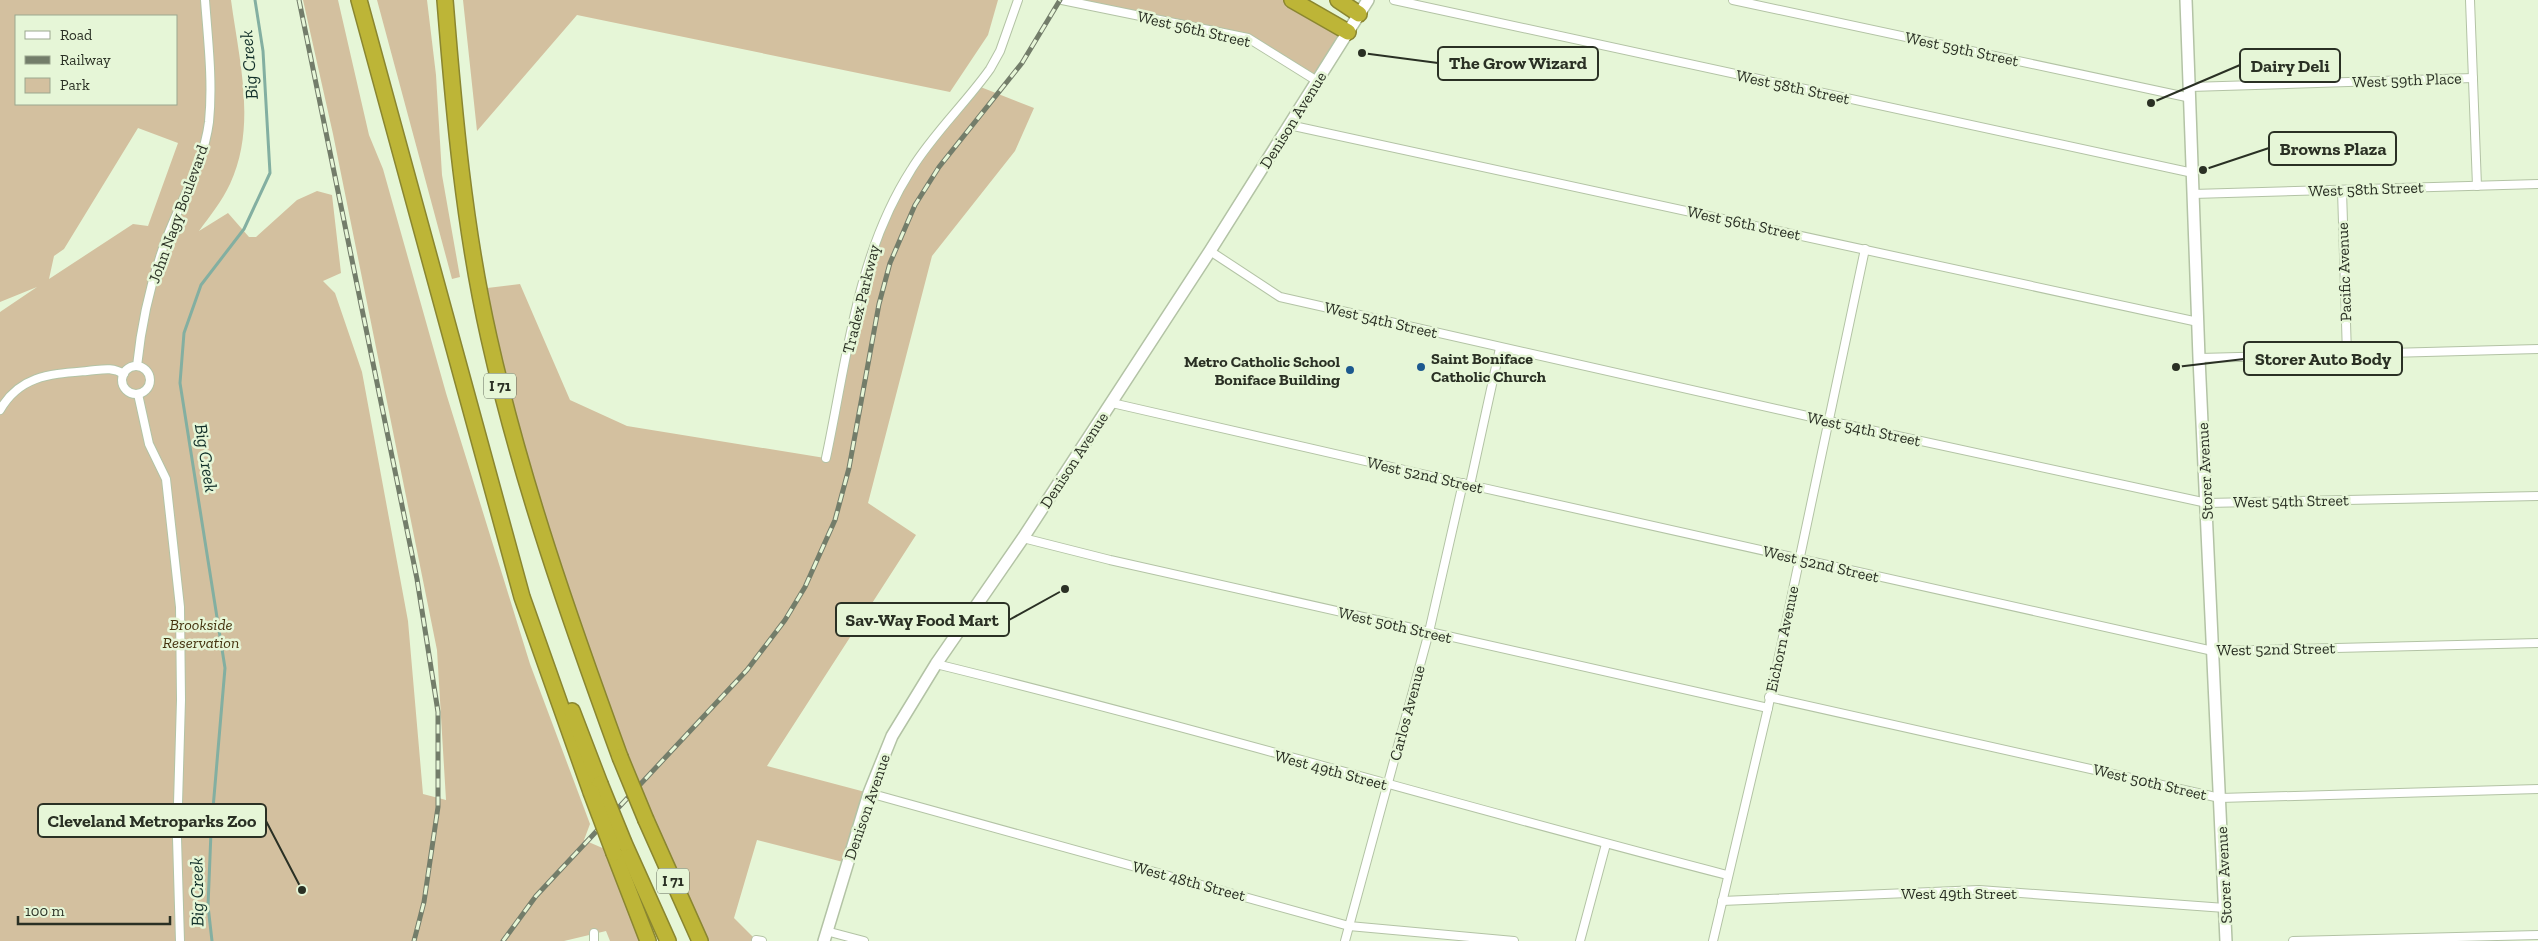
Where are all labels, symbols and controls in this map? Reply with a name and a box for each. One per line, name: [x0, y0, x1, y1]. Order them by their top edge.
street label: West 56th Street: [1136, 7, 1252, 51]
legend: [15, 15, 178, 105]
text: Road: [60, 26, 93, 44]
street label: West 59th Street: [1904, 28, 2021, 70]
water label: Big Creek: [235, 29, 263, 101]
callout: The Grow Wizard: [1438, 47, 1598, 80]
callout: Dairy Deli: [2240, 49, 2340, 82]
text: Railway: [60, 51, 111, 69]
text: The Grow Wizard: [1449, 52, 1588, 74]
text: Dairy Deli: [2250, 55, 2330, 77]
street label: West 58th Street: [1734, 66, 1852, 108]
street label: Denison Avenue: [1256, 68, 1330, 172]
street label: West 59th Place: [2352, 69, 2462, 91]
text: Park: [60, 76, 90, 94]
callout: Browns Plaza: [2269, 132, 2396, 165]
text: Browns Plaza: [2279, 138, 2387, 160]
street label: John Nagy Boulevard: [144, 142, 212, 286]
street label: West 58th Street: [2308, 177, 2424, 201]
street label: West 56th Street: [1686, 202, 1803, 244]
street label: Pacific Avenue: [2333, 222, 2355, 322]
street label: Tradex Parkway: [838, 242, 884, 355]
street label: West 54th Street: [1323, 298, 1440, 342]
callout: Storer Auto Body: [2244, 342, 2402, 375]
text: Storer Auto Body: [2255, 348, 2392, 370]
place label: Saint Boniface Catholic Church: [1431, 349, 1547, 386]
place label: Metro Catholic School Boniface Building: [1184, 352, 1340, 389]
marker: Saint Boniface Catholic Church: [1415, 361, 1427, 373]
marker: Metro Catholic School Boniface Building: [1344, 364, 1356, 376]
road number: I 71: [484, 374, 516, 398]
street label: Denison Avenue: [1036, 408, 1112, 512]
street label: West 54th Street: [1805, 408, 1923, 450]
water label: Big Creek: [190, 422, 222, 494]
street label: Storer Avenue: [2193, 422, 2217, 520]
street label: West 52nd Street: [1365, 452, 1485, 498]
street label: West 54th Street: [2233, 490, 2349, 512]
street label: West 52nd Street: [1761, 541, 1881, 587]
street label: Eichorn Avenue: [1761, 584, 1803, 694]
callout: Sav-Way Food Mart: [836, 603, 1009, 636]
street label: West 50th Street: [1336, 603, 1454, 647]
text: Sav-Way Food Mart: [845, 609, 1000, 631]
park label: Brookside Reservation: [163, 615, 239, 652]
street label: West 52nd Street: [2217, 638, 2335, 660]
street label: Carlos Avenue: [1385, 663, 1429, 763]
street label: West 49th Street: [1273, 746, 1390, 794]
street label: Denison Avenue: [840, 752, 894, 862]
street label: West 50th Street: [2091, 760, 2209, 804]
callout: Cleveland Metroparks Zoo: [38, 804, 266, 837]
text: Cleveland Metroparks Zoo: [48, 810, 257, 832]
street label: Storer Avenue: [2212, 826, 2236, 924]
water label: Big Creek: [185, 857, 209, 927]
street label: West 48th Street: [1130, 857, 1248, 905]
road number: I 71: [657, 868, 689, 894]
street label: West 49th Street: [1901, 884, 2017, 903]
scale bar: [18, 894, 170, 926]
text: 100 m: [25, 902, 64, 920]

